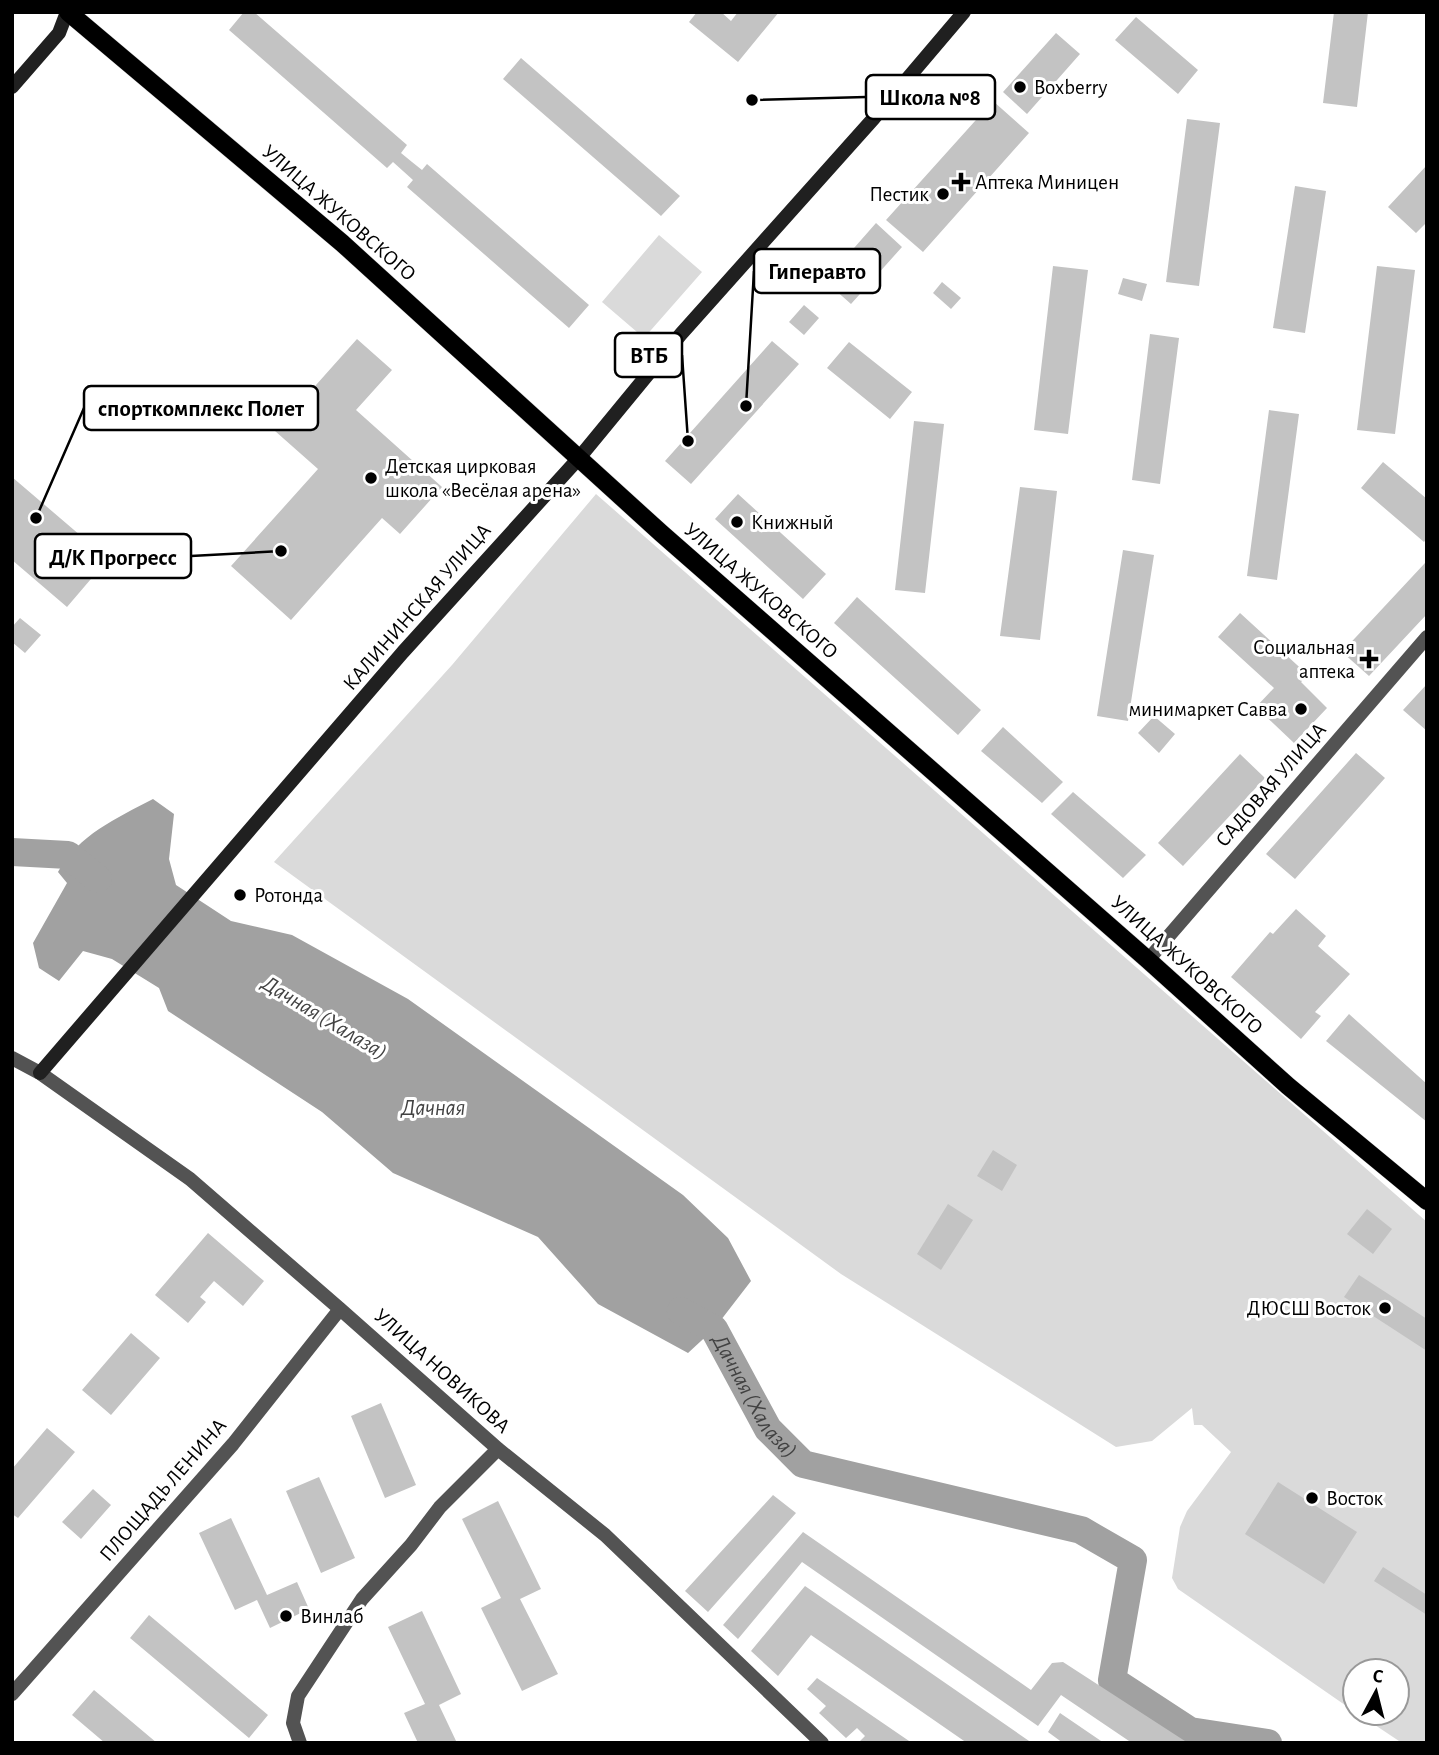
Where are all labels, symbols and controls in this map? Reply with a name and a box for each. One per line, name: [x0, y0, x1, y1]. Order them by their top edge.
callout: Школа №8: [866, 75, 995, 119]
place label: Boxberry: [1034, 77, 1107, 98]
marker: Boxberry: [1012, 79, 1028, 95]
text: Школа №8: [879, 87, 981, 110]
street label: УЛИЦА ЖУКОВСКОГО: [258, 141, 420, 285]
place label: Аптека Миницен: [975, 172, 1119, 193]
marker: Аптека Миницен: [953, 174, 969, 190]
place label: Пестик: [869, 184, 929, 205]
marker: Пестик: [935, 186, 951, 202]
callout: Гиперавто: [754, 249, 880, 293]
text: Гиперавто: [768, 261, 866, 284]
callout: ВТБ: [615, 333, 682, 377]
text: ВТБ: [630, 345, 668, 368]
callout: спорткомплекс Полет: [84, 386, 318, 430]
text: спорткомплекс Полет: [98, 398, 305, 421]
place label: Детская цирковая школа «Весёлая арена»: [385, 456, 581, 501]
marker: Детская цирковая школа «Весёлая арена»: [363, 470, 379, 486]
place label: Книжный: [751, 512, 834, 533]
marker: Книжный: [729, 514, 745, 530]
street label: УЛИЦА ЖУКОВСКОГО: [680, 519, 842, 663]
street label: КАЛИНИНСКАЯ УЛИЦА: [339, 520, 495, 694]
callout: Д/К Прогресс: [35, 534, 191, 578]
text: Д/К Прогресс: [49, 547, 177, 570]
place label: Социальная аптека: [1253, 637, 1355, 682]
marker: Социальная аптека: [1361, 651, 1377, 667]
place label: минимаркет Савва: [1128, 699, 1287, 720]
marker: минимаркет Савва: [1293, 701, 1309, 717]
street label: САДОВАЯ УЛИЦА: [1212, 719, 1330, 851]
place label: Ротонда: [254, 885, 323, 906]
marker: Ротонда: [232, 887, 248, 903]
street label: УЛИЦА ЖУКОВСКОГО: [1107, 892, 1267, 1038]
water label: Дачная (Халаза): [256, 971, 391, 1064]
water label: Дачная: [400, 1097, 465, 1120]
place label: ДЮСШ Восток: [1247, 1298, 1371, 1319]
marker: ДЮСШ Восток: [1377, 1300, 1393, 1316]
street label: УЛИЦА НОВИКОВА: [370, 1305, 514, 1437]
water label: Дачная (Халаза): [707, 1329, 801, 1462]
street label: ПЛОЩАДЬ ЛЕНИНА: [96, 1415, 230, 1565]
place label: Восток: [1326, 1488, 1384, 1509]
marker: Восток: [1304, 1490, 1320, 1506]
place label: Винлаб: [300, 1606, 363, 1627]
marker: Винлаб: [278, 1608, 294, 1624]
north arrow: [1341, 1657, 1411, 1727]
text: С: [1372, 1667, 1384, 1687]

